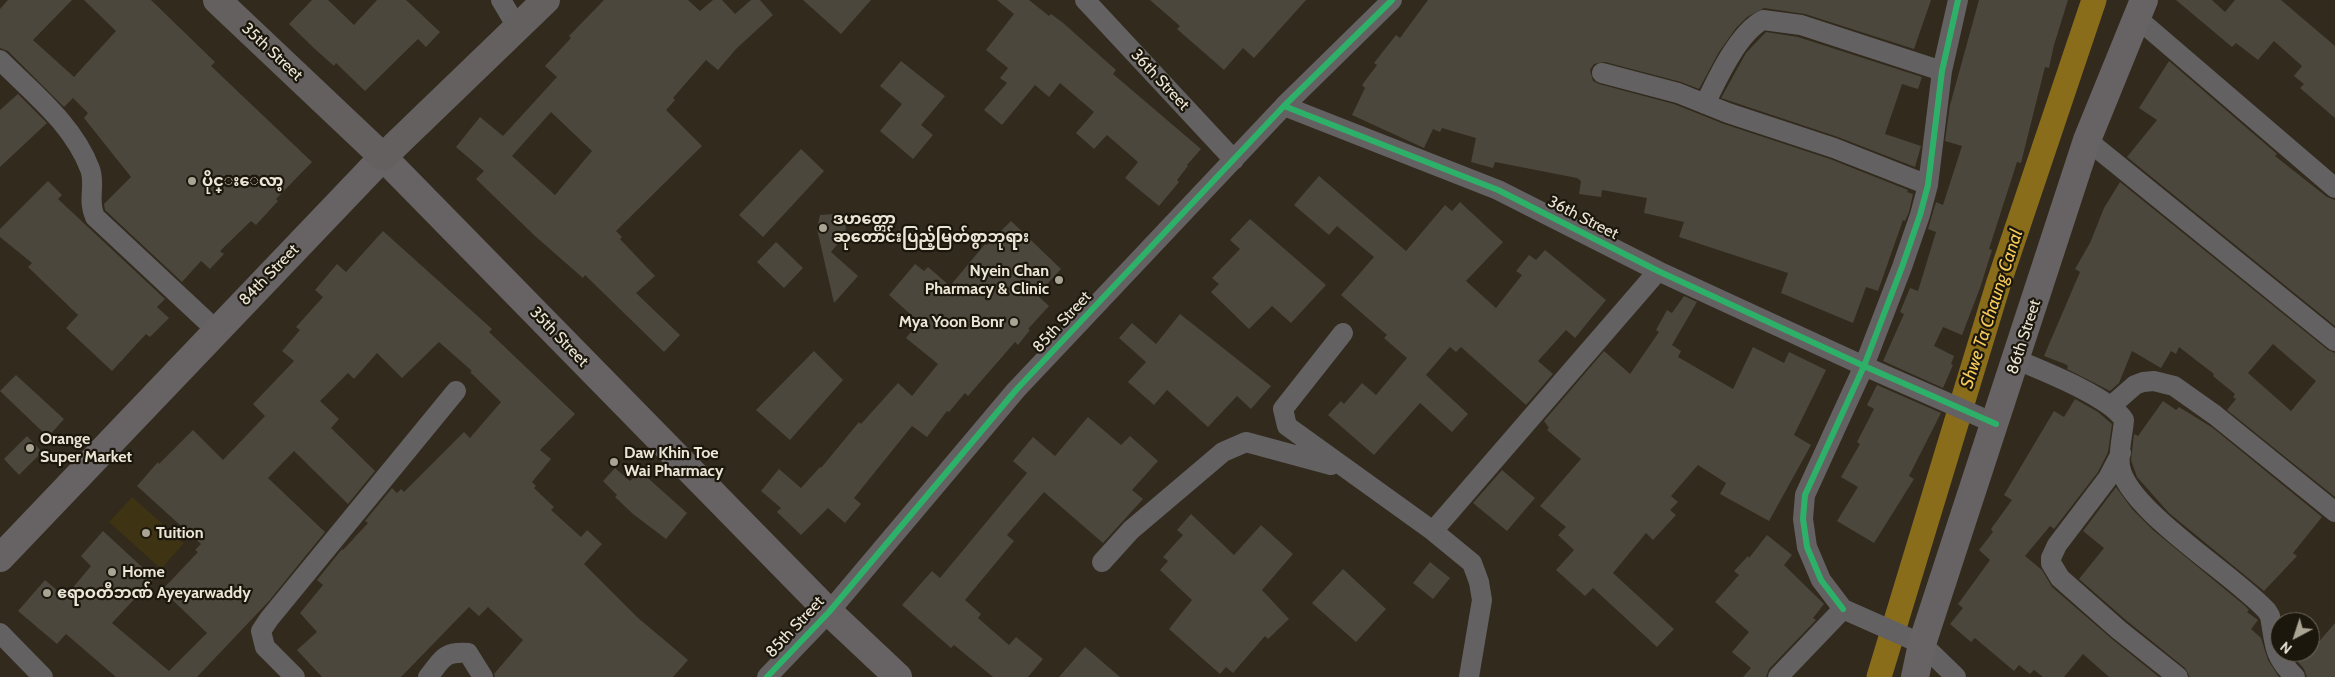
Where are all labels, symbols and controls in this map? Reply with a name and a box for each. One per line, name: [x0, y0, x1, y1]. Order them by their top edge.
street label: 35th Street: [238, 19, 306, 85]
street label: 36th Street: [1127, 45, 1193, 115]
place label: ပိုင္းေလာ့: [202, 171, 283, 191]
marker: ပိုင္းေလာ့: [186, 175, 198, 187]
street label: 36th Street: [1545, 192, 1621, 244]
place label: ဒဟတ္တော ဆုတောင်းပြည့်မြတ်စွာဘုရား: [833, 209, 1029, 247]
marker: ဒဟတ္တော ဆုတောင်းပြည့်မြတ်စွာဘုရား: [817, 222, 829, 234]
water label: Shwe Ta Chaung Canal: [1956, 227, 2028, 391]
street label: 84th Street: [235, 240, 303, 310]
place label: Nyein Chan Pharmacy & Clinic: [925, 261, 1049, 299]
marker: Nyein Chan Pharmacy & Clinic: [1053, 274, 1065, 286]
street label: 85th Street: [1029, 287, 1095, 357]
street label: 86th Street: [2003, 297, 2045, 377]
street label: 35th Street: [526, 303, 592, 371]
place label: Mya Yoon Bonr: [899, 312, 1004, 332]
marker: Mya Yoon Bonr: [1008, 316, 1020, 328]
place label: Orange Super Market: [40, 429, 132, 467]
marker: Orange Super Market: [24, 442, 36, 454]
place label: Daw Khin Toe Wai Pharmacy: [624, 443, 723, 481]
marker: Daw Khin Toe Wai Pharmacy: [608, 456, 620, 468]
place label: Tuition: [156, 523, 204, 543]
marker: Tuition: [140, 527, 152, 539]
place label: Home: [122, 562, 165, 582]
marker: Home: [106, 566, 118, 578]
place label: ဧရာဝတီဘဏ် Ayeyarwaddy: [57, 583, 251, 603]
marker: ဧရာဝတီဘဏ် Ayeyarwaddy: [41, 587, 53, 599]
street label: 85th Street: [762, 592, 828, 662]
north arrow: [2270, 612, 2320, 662]
text: N: [2276, 638, 2296, 658]

